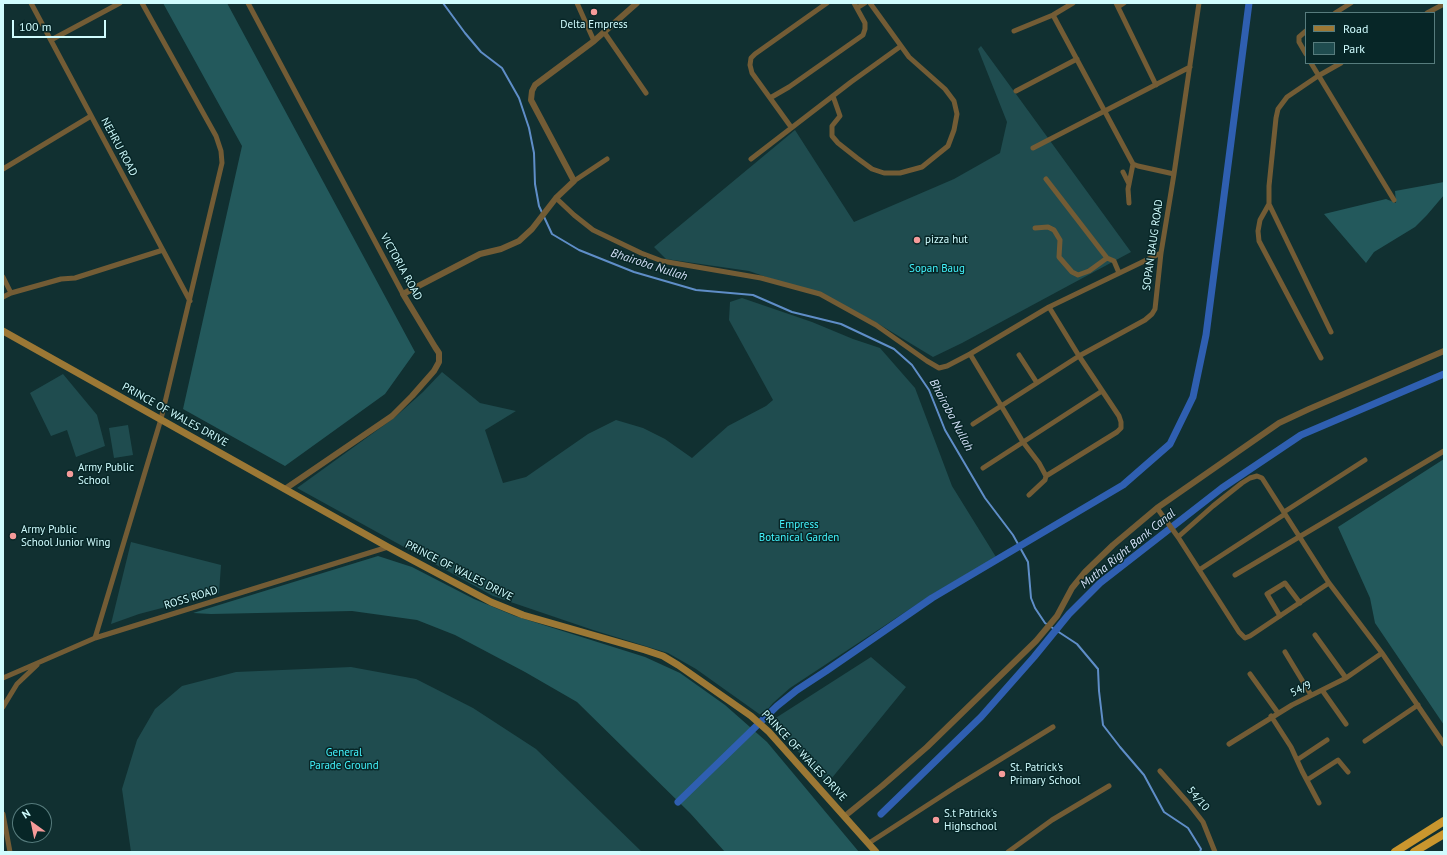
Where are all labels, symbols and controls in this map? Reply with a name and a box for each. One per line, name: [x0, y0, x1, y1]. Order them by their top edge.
marker: Delta Empress: [589, 7, 599, 17]
scale bar: [14, 12, 108, 38]
legend: [1305, 12, 1435, 64]
place label: Delta Empress: [560, 18, 628, 32]
text: 100 m: [19, 19, 52, 34]
text: Road: [1343, 21, 1368, 36]
text: Park: [1343, 41, 1365, 56]
street label: NEHRU ROAD: [98, 116, 140, 178]
street label: SOPAN BAUG ROAD: [1140, 198, 1166, 292]
street label: VICTORIA ROAD: [377, 231, 425, 303]
place label: pizza hut: [925, 233, 968, 247]
marker: pizza hut: [912, 235, 922, 245]
water label: Bhairoba Nullah: [609, 246, 689, 284]
park label: Sopan Baug: [909, 262, 965, 276]
water label: Bhairoba Nullah: [926, 376, 976, 454]
street label: PRINCE OF WALES DRIVE: [120, 380, 230, 450]
place label: Army Public School: [78, 461, 134, 487]
marker: Army Public School: [65, 469, 75, 479]
water label: Mutha Right Bank Canal: [1078, 506, 1178, 592]
park label: Empress Botanical Garden: [759, 518, 839, 544]
place label: Army Public School Junior Wing: [21, 523, 110, 549]
marker: Army Public School Junior Wing: [8, 531, 18, 541]
street label: PRINCE OF WALES DRIVE: [403, 538, 515, 604]
street label: ROSS ROAD: [163, 584, 219, 612]
street label: 54/9: [1288, 678, 1314, 700]
street label: PRINCE OF WALES DRIVE: [759, 708, 849, 804]
park label: General Parade Ground: [309, 746, 379, 772]
place label: St. Patrick's Primary School: [1010, 761, 1080, 787]
marker: St. Patrick's Primary School: [997, 769, 1007, 779]
street label: 54/10: [1184, 784, 1212, 814]
north arrow: [12, 803, 52, 843]
text: N: [19, 806, 33, 822]
place label: S.t Patrick's Highschool: [944, 807, 997, 833]
marker: S.t Patrick's Highschool: [931, 815, 941, 825]

